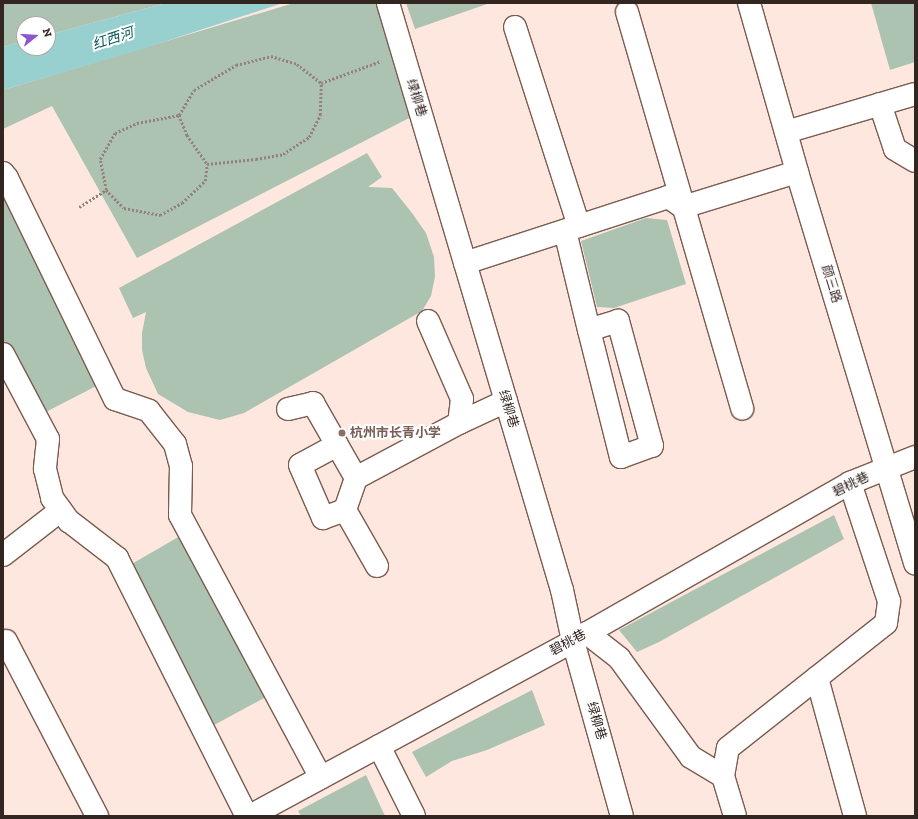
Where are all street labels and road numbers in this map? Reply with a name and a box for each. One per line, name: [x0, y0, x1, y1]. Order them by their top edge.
street label: 绿柳巷: [403, 77, 429, 119]
street label: 颜三路: [818, 263, 844, 305]
street label: 绿柳巷: [495, 388, 521, 430]
street label: 碧桃巷: [830, 469, 872, 501]
street label: 碧桃巷: [547, 627, 589, 659]
street label: 绿柳巷: [583, 700, 609, 742]

